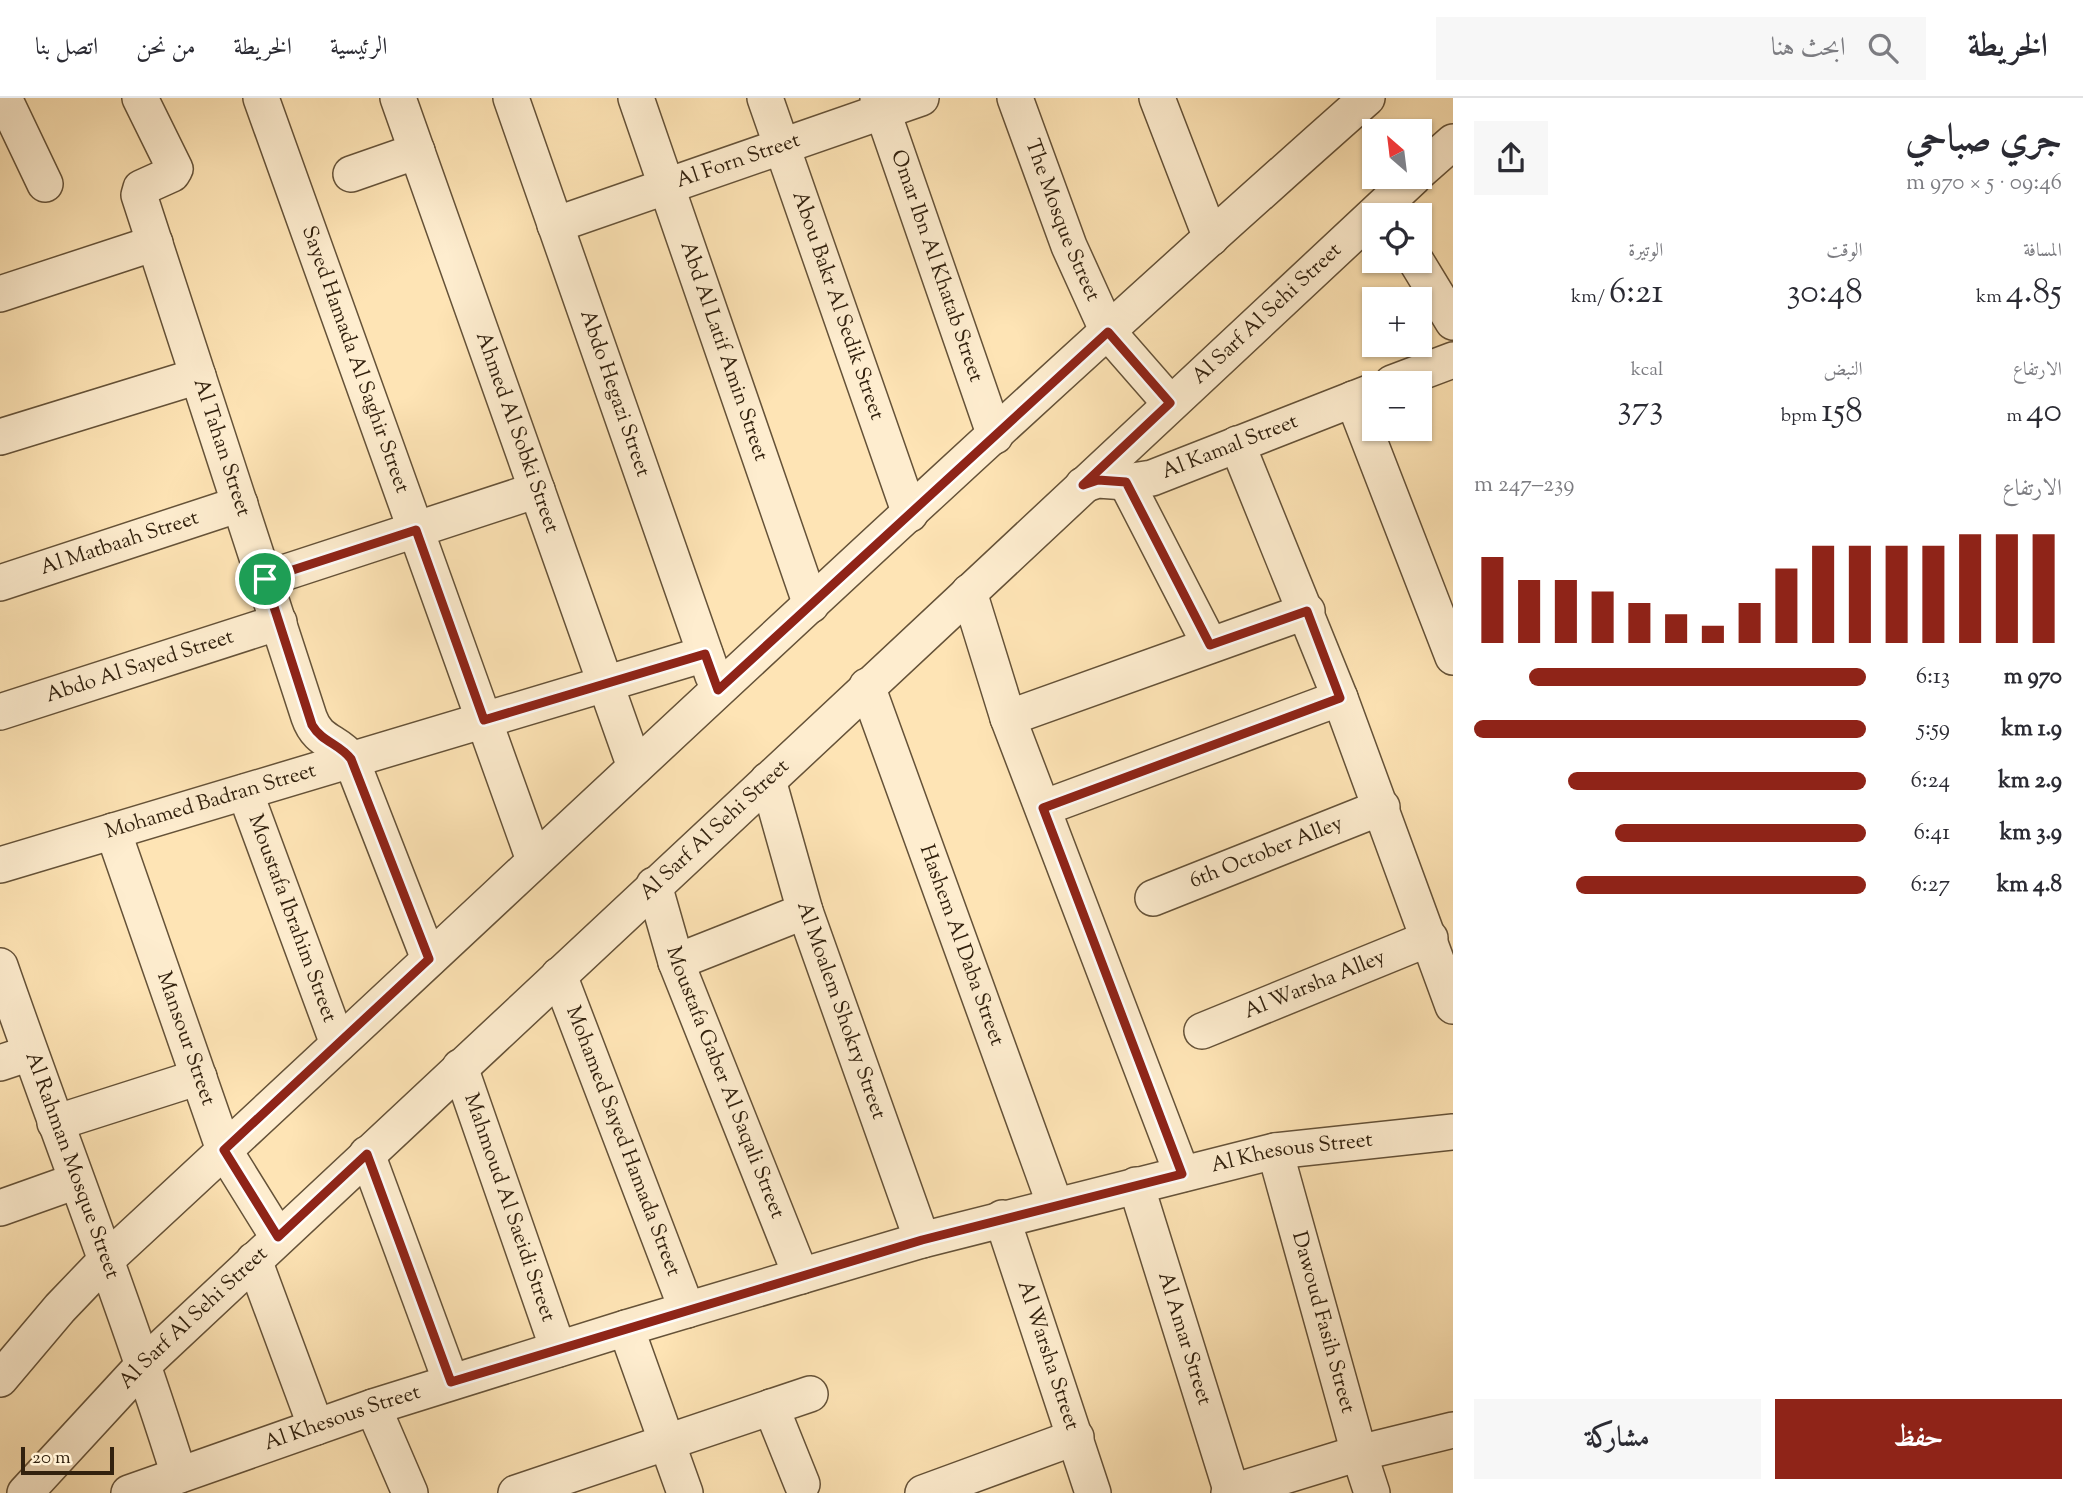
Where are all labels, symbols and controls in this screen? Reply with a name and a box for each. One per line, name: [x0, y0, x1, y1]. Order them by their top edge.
search box: [1436, 17, 1926, 80]
text: الخريطة: [1968, 24, 2048, 72]
icon: search: [1864, 29, 1902, 67]
text: ابحث هنا: [1771, 30, 1846, 67]
text: اتصل بنا: [35, 31, 98, 65]
text: من نحن: [136, 31, 196, 65]
text: الخريطة: [234, 31, 292, 65]
text: الرئيسية: [330, 31, 388, 65]
text: جري صباحي: [1906, 114, 2062, 168]
north arrow: [1362, 119, 1432, 189]
map controls: [1362, 119, 1432, 441]
button: share: [1474, 121, 1548, 195]
street label: Al Forn Street: [672, 126, 804, 197]
street label: The Mosque Street: [1016, 135, 1107, 306]
street label: Omar Ibn Al Khatab Street: [882, 146, 990, 386]
text: 09:46 · 5 × 970 m: [1906, 167, 2062, 200]
street label: Abou Bakr Al Sedik Street: [784, 187, 891, 424]
button: locate: [1362, 203, 1432, 273]
street label: Sayed Hamada Al Saghir Street: [293, 222, 416, 497]
street label: Al Sarf Al Sehi Street: [1186, 236, 1349, 392]
street label: Abd Al Latif Amin Street: [672, 237, 775, 465]
text: الوتيرة: [1628, 238, 1663, 265]
text: الوقت: [1826, 238, 1863, 265]
text: المسافة: [2023, 238, 2062, 265]
text: 6:21: [1609, 268, 1663, 319]
text: 30:48: [1786, 268, 1863, 319]
text: 4.85: [2006, 268, 2062, 319]
text: /km: [1571, 284, 1609, 311]
text: km: [1976, 284, 2006, 311]
button: +: [1362, 287, 1432, 357]
street label: Abdo Hegazi Street: [571, 306, 657, 481]
street label: Ahmed Al Sobki Street: [467, 328, 566, 537]
text: kcal: [1631, 357, 1663, 384]
text: النبض: [1824, 357, 1863, 384]
text: الارتفاع: [2013, 357, 2062, 384]
button: −: [1362, 371, 1432, 441]
street label: Al Tahan Street: [185, 375, 258, 520]
text: 373: [1618, 384, 1663, 435]
text: 158: [1821, 387, 1863, 438]
text: 40: [2026, 387, 2062, 438]
text: bpm: [1781, 403, 1821, 430]
text: m: [2006, 403, 2026, 430]
street label: Al Kamal Street: [1158, 407, 1303, 488]
text: 239–247 m: [1474, 469, 1574, 502]
text: الارتفاع: [2002, 473, 2062, 506]
street label: Al Matbaah Street: [37, 504, 203, 584]
pin: [235, 549, 295, 609]
icon: arrive: [246, 560, 284, 598]
street label: Abdo Al Sayed Street: [42, 623, 238, 711]
text: 6:13: [1916, 661, 1950, 694]
text: 970 m: [2004, 661, 2062, 694]
text: 5:59: [1917, 713, 1950, 746]
text: 1.9 km: [2001, 713, 2062, 746]
street label: Al Sarf Al Sehi Street: [633, 753, 797, 908]
street label: Mohamed Badran Street: [102, 756, 320, 848]
text: 6:24: [1910, 765, 1950, 798]
text: 2.9 km: [1998, 765, 2062, 798]
street label: 6th October Alley: [1185, 809, 1348, 897]
street label: Moustafa Ibrahim Street: [240, 810, 344, 1027]
text: 6:41: [1913, 817, 1950, 850]
text: 3.9 km: [2000, 817, 2062, 850]
street label: Hashem Al Daba Street: [911, 841, 1011, 1050]
text: 6:27: [1911, 869, 1950, 902]
text: 4.8 km: [1997, 869, 2062, 902]
street label: Al Moalem Shokry Street: [788, 899, 893, 1124]
street label: Al Warsha Alley: [1240, 942, 1391, 1027]
street label: Moustafa Gaber Al Saqali Street: [657, 943, 792, 1223]
street label: Mansour Street: [148, 968, 222, 1110]
street label: Mohamed Sayed Hamada Street: [557, 1002, 688, 1281]
street label: Al Rahman Mosque Street: [17, 1048, 126, 1283]
street label: Mahmoud Al Saeidi Street: [455, 1089, 562, 1326]
street label: Al Khesous Street: [1208, 1126, 1374, 1182]
street label: Dawoud Fasih Street: [1283, 1228, 1362, 1417]
street label: Al Sarf Al Sehi Street: [112, 1240, 275, 1396]
street label: Al Amar Street: [1149, 1268, 1219, 1409]
street label: Al Warsha Street: [1009, 1277, 1086, 1434]
street label: Al Khesous Street: [260, 1378, 424, 1459]
button: مشاركة: [1474, 1399, 1761, 1479]
button: حفظ: [1775, 1399, 2062, 1479]
scale bar: [21, 1444, 114, 1476]
text: 20 m: [32, 1445, 71, 1472]

